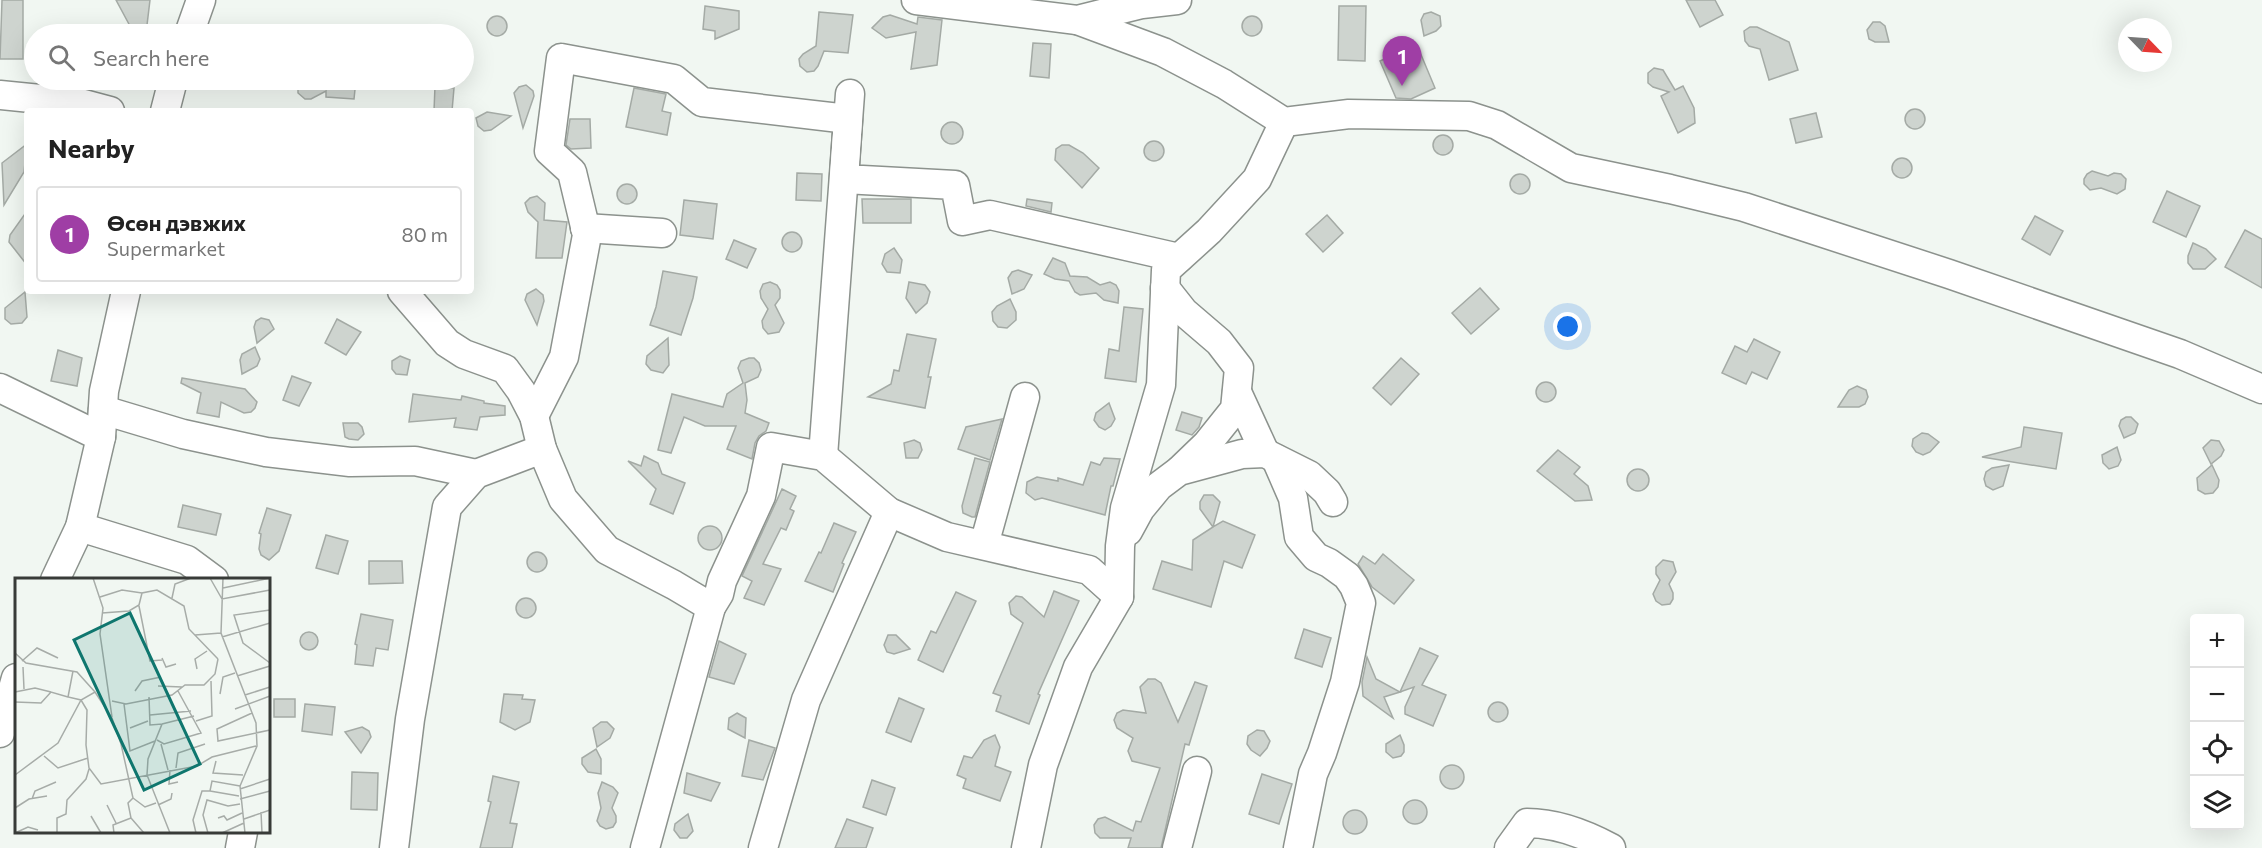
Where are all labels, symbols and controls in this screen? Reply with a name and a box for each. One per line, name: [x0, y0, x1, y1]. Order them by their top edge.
north arrow: [2118, 18, 2172, 72]
search box: [24, 24, 474, 90]
pin: 1: [1382, 36, 1422, 86]
icon: search: [45, 41, 78, 74]
text: Search here: [93, 44, 209, 71]
text: Nearby: [48, 132, 135, 163]
text: Өсөн дэвжих: [107, 209, 246, 236]
text: 1: [65, 222, 74, 246]
text: 80 m: [402, 222, 448, 246]
text: Supermarket: [107, 236, 225, 260]
your location: [1553, 312, 1582, 341]
inset map: [15, 578, 270, 833]
map controls: [2190, 614, 2244, 830]
button: +: [2190, 614, 2244, 668]
button: −: [2190, 668, 2244, 722]
button: locate: [2190, 722, 2244, 776]
button: layers: [2190, 776, 2244, 830]

